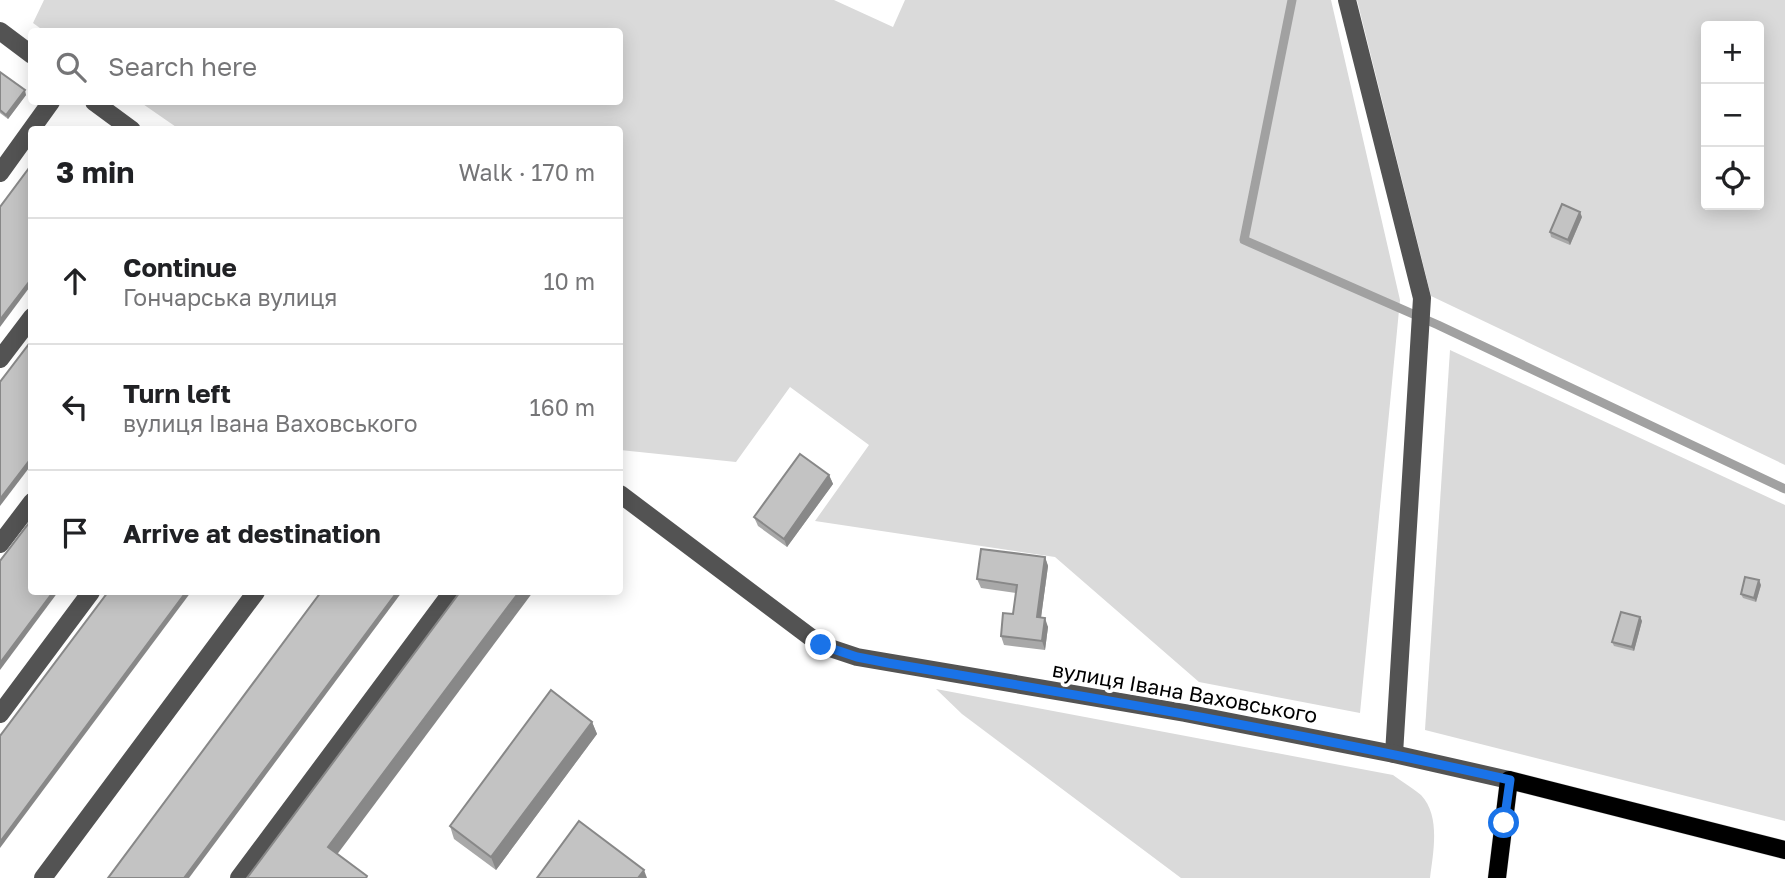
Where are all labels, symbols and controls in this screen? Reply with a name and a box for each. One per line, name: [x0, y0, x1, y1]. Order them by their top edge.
map controls: [1701, 21, 1764, 210]
button: +: [1701, 21, 1764, 84]
search box: [28, 28, 623, 105]
icon: search: [52, 48, 90, 86]
text: Search here: [108, 51, 257, 82]
button: −: [1701, 84, 1764, 147]
button: locate: [1701, 147, 1764, 210]
text: 3 min: [56, 154, 134, 190]
text: Walk · 170 m: [458, 158, 595, 186]
text: Continue: [123, 252, 237, 283]
icon: ahead: [56, 262, 94, 300]
text: 10 m: [543, 267, 595, 295]
text: Гончарська вулиця: [123, 283, 337, 311]
text: Turn left: [123, 378, 231, 409]
icon: left: [56, 388, 94, 426]
text: 160 m: [530, 393, 595, 421]
text: вулиця Івана Ваховського: [123, 409, 418, 437]
icon: arrive: [56, 514, 94, 552]
text: Arrive at destination: [123, 518, 381, 549]
route end: [805, 629, 836, 660]
street label: вулиця Івана Ваховського: [1050, 656, 1320, 728]
route start: [1488, 807, 1519, 838]

